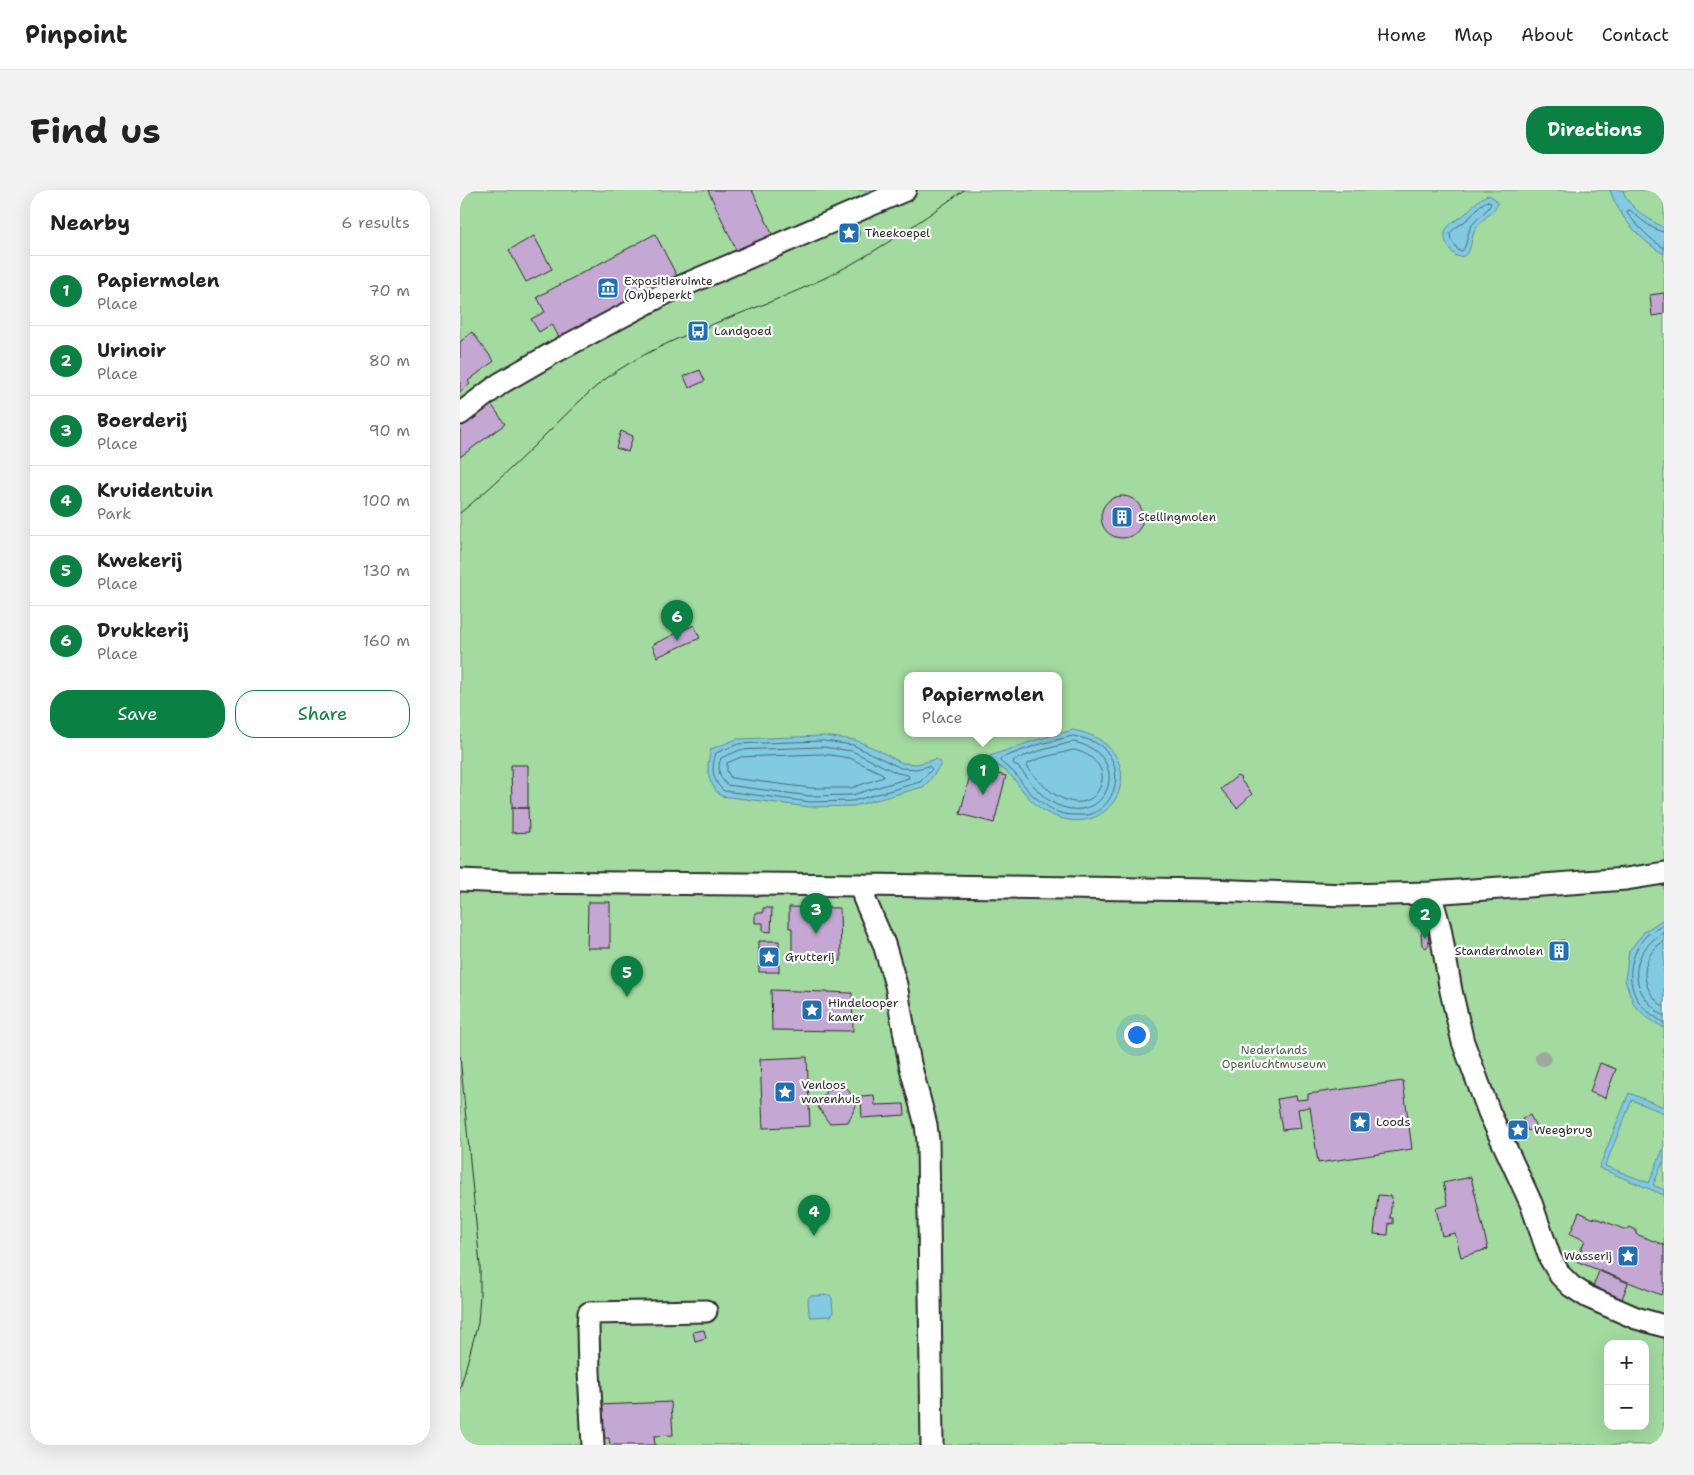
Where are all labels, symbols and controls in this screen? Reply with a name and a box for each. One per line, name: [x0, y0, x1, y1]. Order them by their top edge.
text: Pinpoint: [25, 19, 127, 51]
text: Home: [1377, 23, 1426, 47]
text: Map: [1454, 23, 1493, 47]
text: About: [1521, 23, 1574, 47]
text: Contact: [1602, 23, 1669, 47]
button: Directions: [1526, 106, 1664, 154]
text: Find us: [30, 107, 161, 154]
text: Nearby: [50, 209, 130, 237]
text: 6 results: [341, 212, 410, 233]
place icon: Theekoepel: [837, 221, 861, 245]
place label: Theekoepel: [865, 225, 930, 241]
text: Papiermolen: [97, 268, 219, 293]
place label: Expositieruimte (On)beperkt: [624, 273, 713, 303]
museum icon: Expositieruimte (On)beperkt: [596, 276, 620, 300]
text: 1: [62, 280, 70, 301]
text: 70 m: [369, 280, 410, 301]
text: Place: [97, 293, 138, 314]
bus stop icon: Landgoed: [686, 319, 710, 343]
place label: Landgoed: [714, 323, 772, 339]
text: Urinoir: [97, 338, 166, 363]
text: 2: [60, 350, 72, 371]
text: 80 m: [369, 350, 410, 371]
text: Place: [97, 363, 138, 384]
text: Boerderij: [97, 408, 187, 433]
text: 3: [60, 420, 72, 441]
text: 90 m: [369, 420, 410, 441]
text: Place: [97, 433, 138, 454]
text: Kruidentuin: [97, 478, 213, 503]
text: 4: [60, 490, 72, 511]
text: 100 m: [362, 490, 410, 511]
text: Park: [97, 503, 131, 524]
building icon: Stellingmolen: [1110, 505, 1134, 529]
place label: Stellingmolen: [1138, 509, 1216, 525]
text: Kwekerij: [97, 548, 182, 573]
text: 5: [61, 560, 71, 581]
text: 130 m: [363, 560, 410, 581]
text: Place: [97, 573, 138, 594]
pin: 6: [661, 600, 693, 641]
text: Drukkerij: [97, 618, 189, 643]
text: 6: [60, 630, 72, 651]
text: 160 m: [363, 630, 410, 651]
text: Place: [97, 643, 138, 664]
popup: [904, 672, 1062, 737]
text: Papiermolen: [922, 682, 1044, 707]
button: Save: [50, 690, 225, 738]
button: Share: [235, 690, 410, 738]
text: Place: [922, 707, 963, 728]
pin: 1: [967, 754, 999, 795]
pin: 3: [800, 893, 832, 934]
pin: 2: [1409, 898, 1441, 939]
building icon: Standerdmolen: [1547, 939, 1571, 963]
place label: Standerdmolen: [1455, 943, 1543, 959]
place icon: Grutterij: [757, 945, 781, 969]
place label: Grutterij: [785, 949, 835, 965]
pin: 5: [611, 956, 643, 997]
place label: Hindelooper kamer: [828, 995, 899, 1025]
place icon: Hindelooper kamer: [800, 998, 824, 1022]
your location: [1124, 1022, 1150, 1048]
park label: Nederlands Openluchtmuseum: [1222, 1042, 1326, 1072]
place label: Venloos warenhuis: [801, 1077, 861, 1107]
place icon: Venloos warenhuis: [773, 1080, 797, 1104]
place icon: Loods: [1348, 1110, 1372, 1134]
place label: Loods: [1376, 1114, 1410, 1130]
place icon: Weegbrug: [1506, 1118, 1530, 1142]
place label: Weegbrug: [1534, 1122, 1592, 1138]
pin: 4: [798, 1195, 830, 1236]
place icon: Wasserij: [1616, 1244, 1640, 1268]
place label: Wasserij: [1564, 1248, 1612, 1264]
map controls: [1604, 1340, 1649, 1430]
button: +: [1604, 1340, 1649, 1385]
button: −: [1604, 1385, 1649, 1430]

